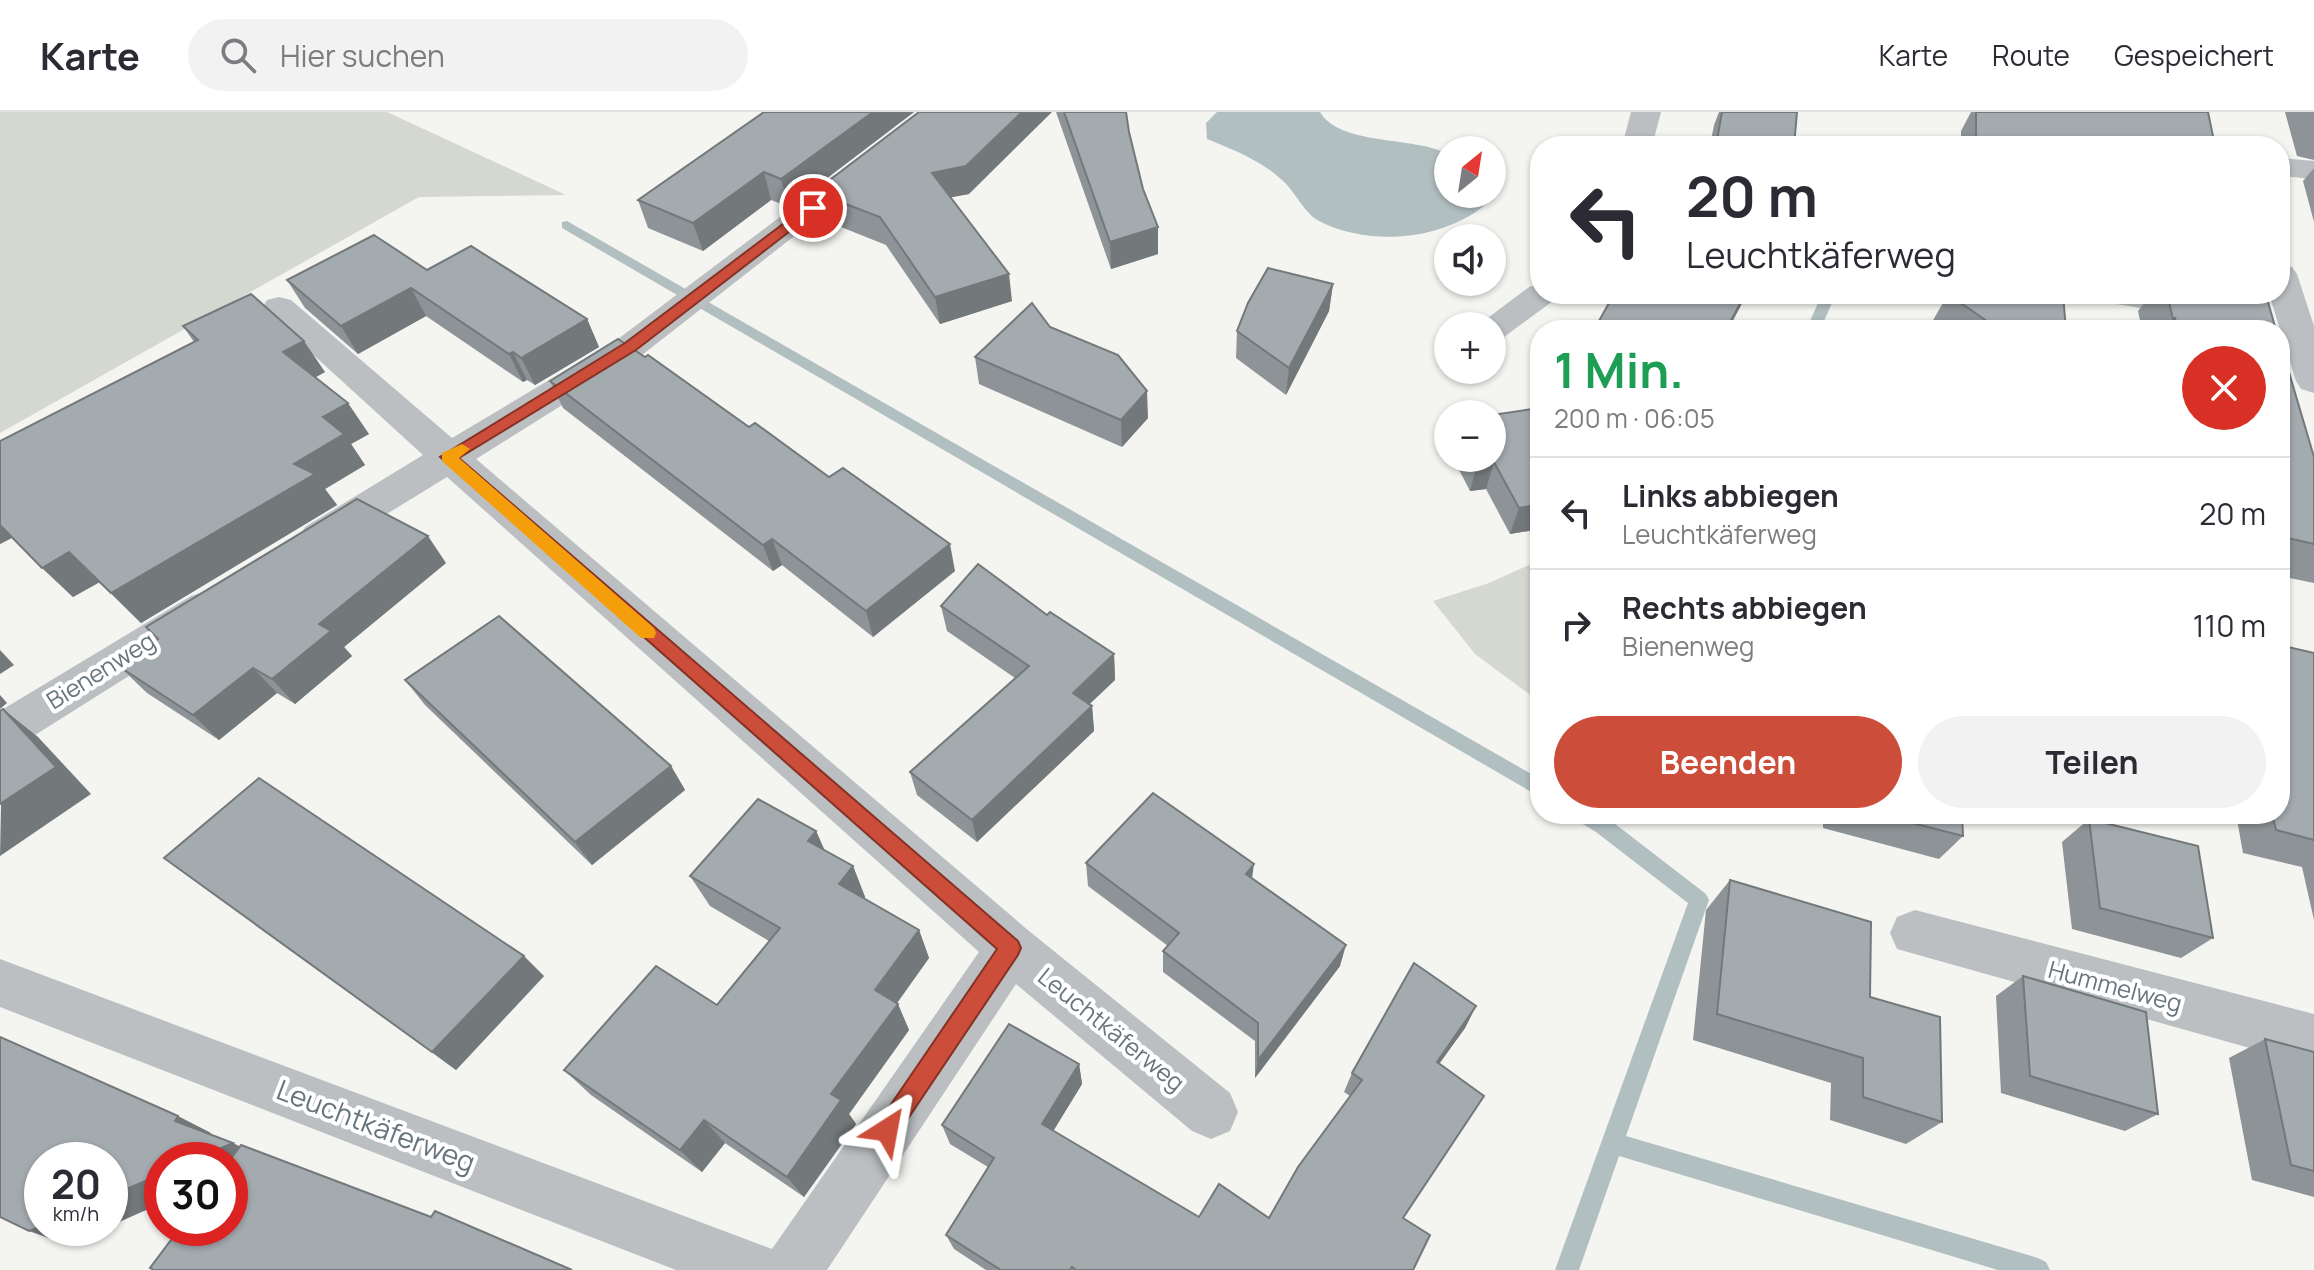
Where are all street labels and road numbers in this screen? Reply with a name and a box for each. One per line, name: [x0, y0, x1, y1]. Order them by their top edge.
street label: Bienenweg: [40, 623, 161, 716]
street label: Hummelweg: [2045, 952, 2186, 1019]
street label: Leuchtkäferweg: [1032, 959, 1192, 1098]
street label: Leuchtkäferweg: [272, 1070, 481, 1180]

